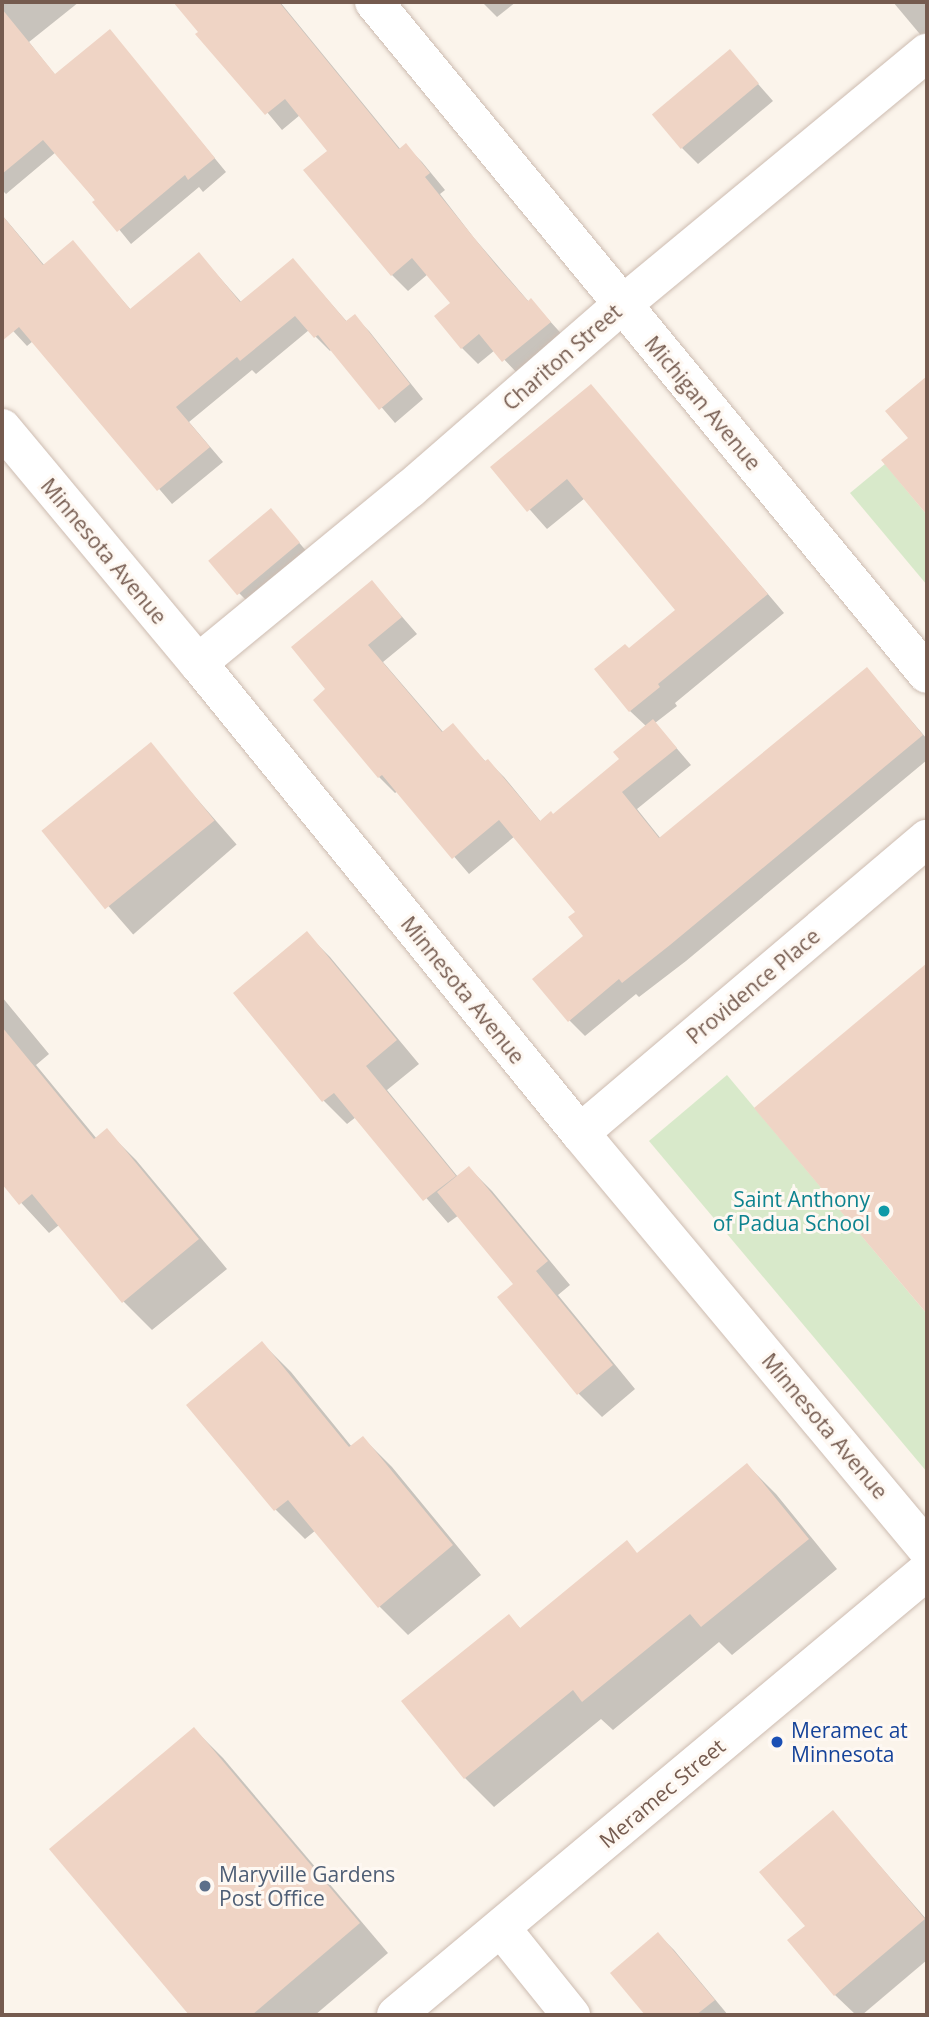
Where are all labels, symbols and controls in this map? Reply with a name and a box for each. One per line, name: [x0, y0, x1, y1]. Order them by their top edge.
street label: Chariton Street: [498, 299, 626, 415]
street label: Michigan Avenue: [640, 331, 766, 475]
street label: Minnesota Avenue: [36, 473, 172, 629]
street label: Minnesota Avenue: [396, 911, 530, 1069]
street label: Providence Place: [681, 923, 825, 1049]
place label: Saint Anthony of Padua School: [713, 1186, 870, 1236]
marker: Saint Anthony of Padua School: [876, 1203, 892, 1219]
street label: Minnesota Avenue: [757, 1348, 893, 1504]
place label: Meramec at Minnesota: [791, 1717, 908, 1767]
street label: Meramec Street: [594, 1733, 730, 1853]
marker: Meramec at Minnesota: [769, 1734, 785, 1750]
place label: Maryville Gardens Post Office: [219, 1861, 395, 1911]
marker: Maryville Gardens Post Office: [197, 1878, 213, 1894]

